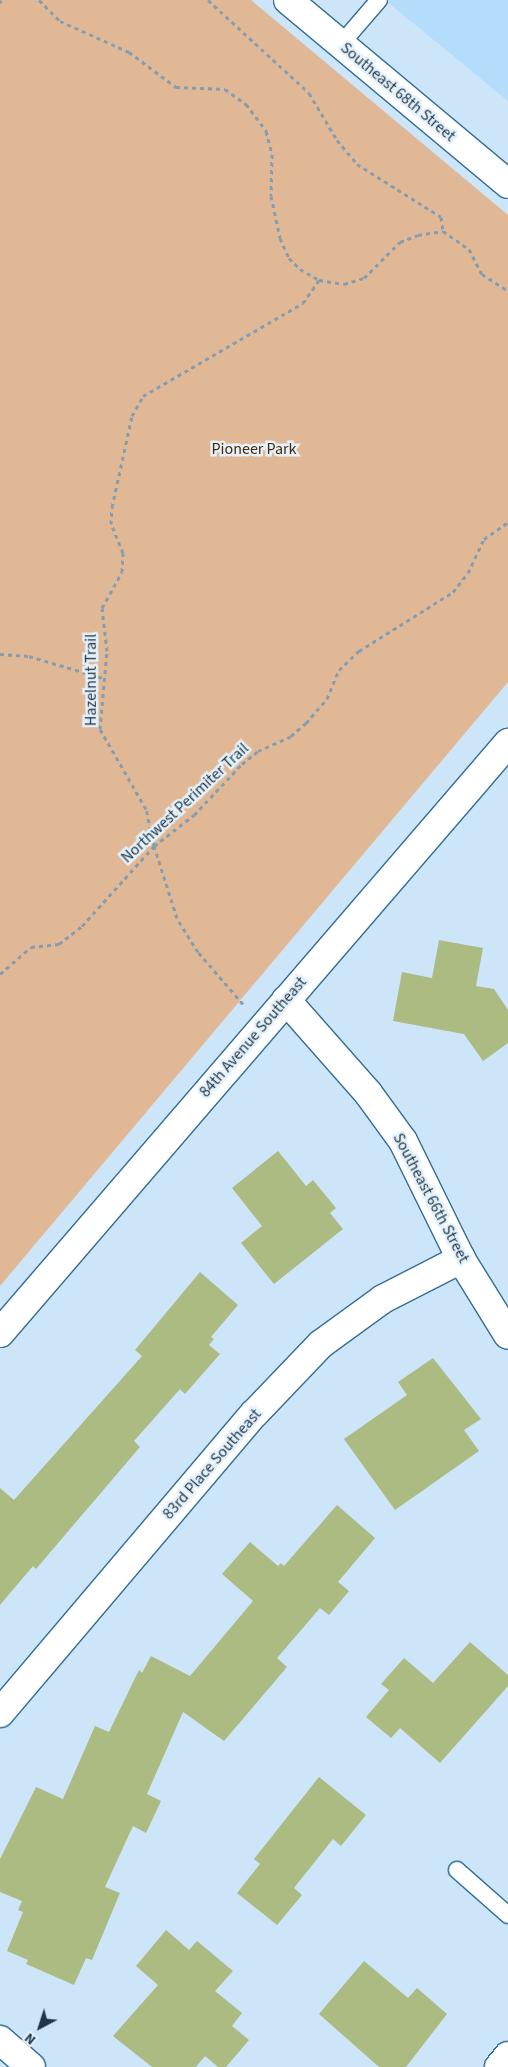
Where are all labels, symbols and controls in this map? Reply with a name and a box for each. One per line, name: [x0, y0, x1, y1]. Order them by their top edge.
street label: Southeast 68th Street: [337, 38, 459, 146]
park label: Pioneer Park: [212, 439, 296, 459]
street label: Hazelnut Trail: [81, 634, 101, 726]
street label: Northwest Perimiter Trail: [117, 739, 253, 867]
street label: 84th Avenue Southeast: [195, 973, 311, 1101]
street label: Southeast 66th Street: [389, 1130, 473, 1266]
street label: 83rd Place Southeast: [159, 1405, 265, 1523]
north arrow: [15, 2002, 65, 2052]
text: N: [20, 2028, 40, 2049]

